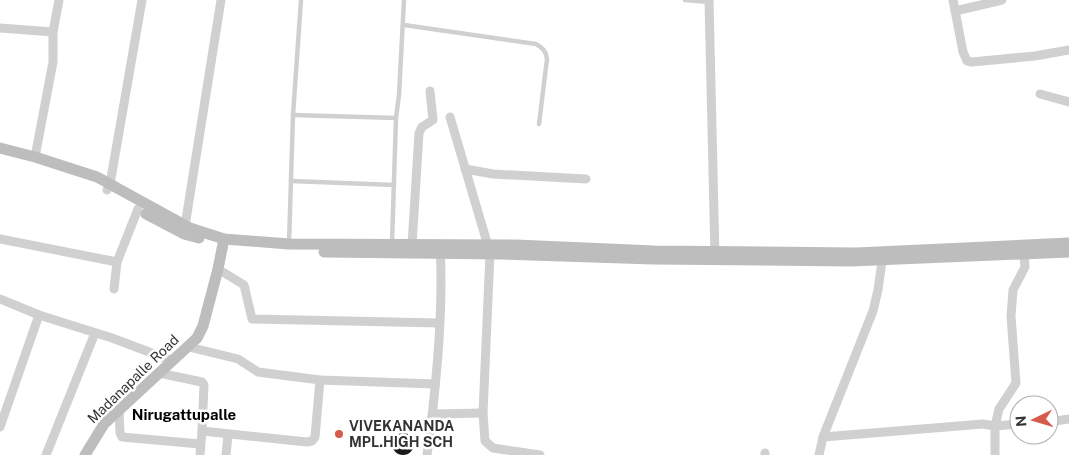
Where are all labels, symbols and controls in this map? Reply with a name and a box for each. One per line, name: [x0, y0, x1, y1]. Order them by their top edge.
street label: Madanapalle Road: [84, 331, 182, 427]
north arrow: [1009, 395, 1059, 445]
district label: Nirugattupalle: [132, 406, 236, 423]
text: N: [1013, 415, 1029, 427]
place label: VIVEKANANDA MPL.HIGH SCH: [349, 418, 454, 450]
marker: VIVEKANANDA MPL.HIGH SCH: [333, 428, 345, 440]

